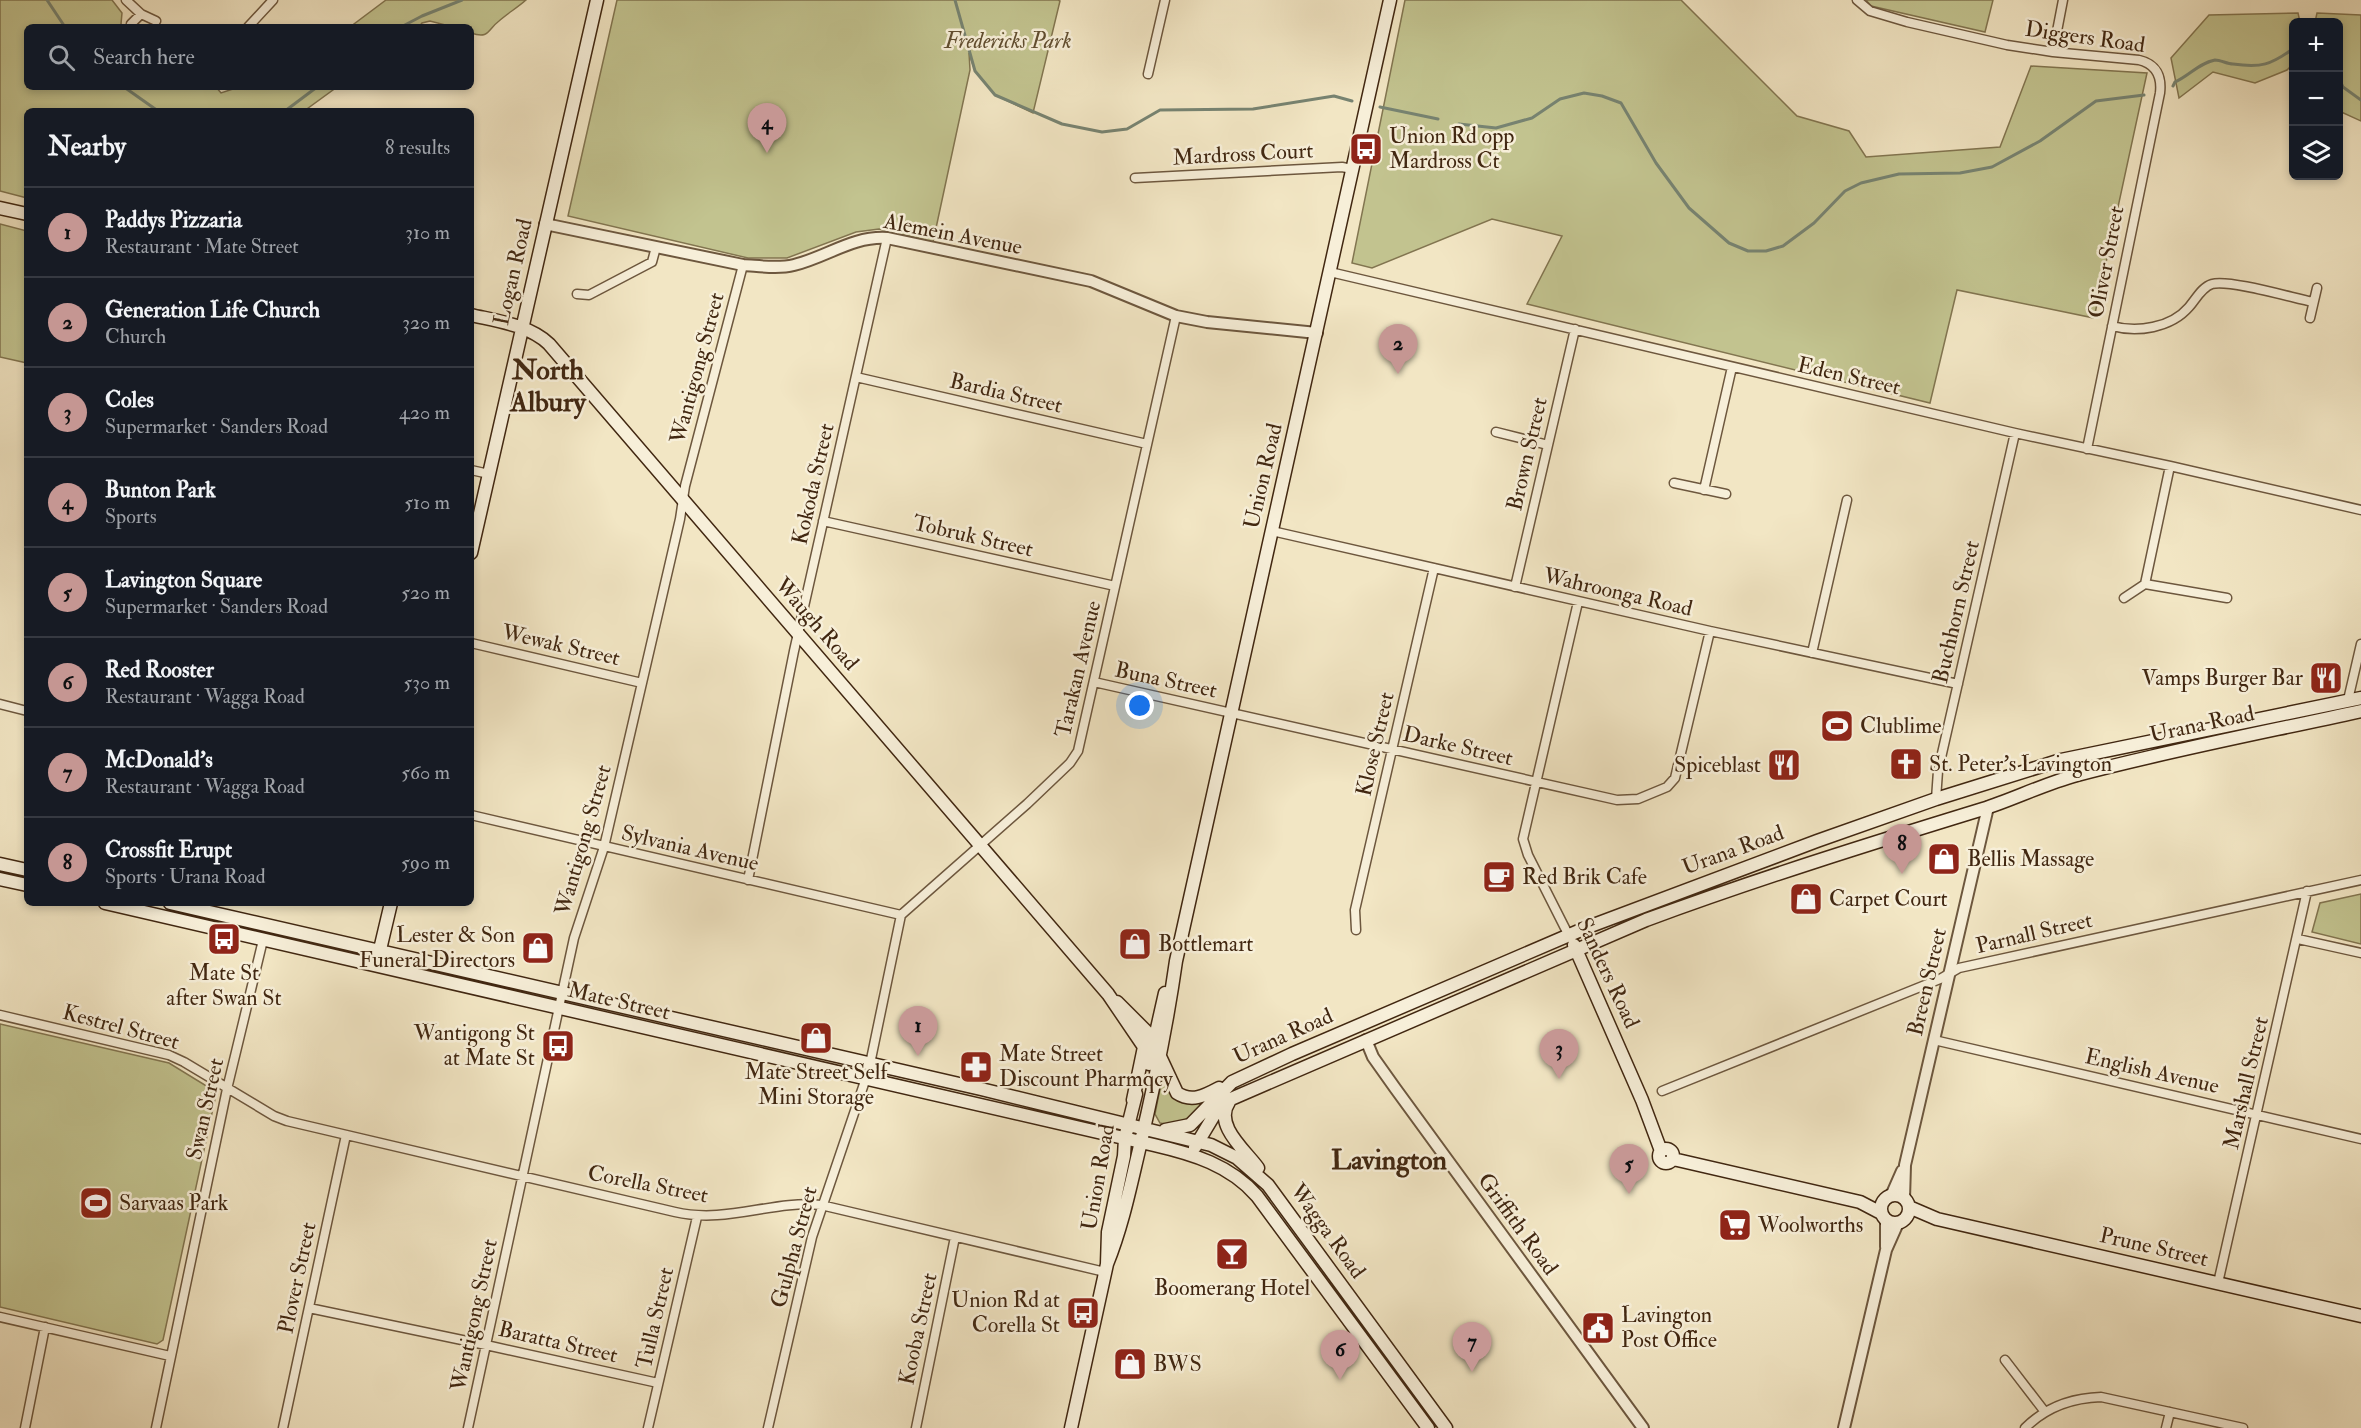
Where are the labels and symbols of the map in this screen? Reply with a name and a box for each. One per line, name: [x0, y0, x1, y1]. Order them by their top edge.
street label: Diggers Road: [2023, 15, 2147, 59]
park label: Fredericks Park: [943, 27, 1072, 55]
pin: 4: [748, 104, 786, 153]
place label: Union Rd opp Mardross Ct: [1389, 122, 1514, 175]
bus stop icon: Union Rd opp Mardross Ct: [1348, 131, 1384, 167]
street label: Mardross Court: [1172, 136, 1314, 172]
street label: Oliver Street: [2081, 204, 2131, 320]
street label: Alemein Avenue: [880, 207, 1025, 261]
street label: Logan Road: [487, 216, 539, 328]
street label: Wantigong Street: [663, 290, 731, 447]
pin: 2: [1378, 324, 1418, 374]
street label: Eden Street: [1795, 351, 1903, 401]
district label: North Albury: [509, 353, 588, 420]
street label: Bardia Street: [947, 366, 1065, 420]
street label: Brown Street: [1500, 395, 1554, 513]
street label: Union Road: [1237, 420, 1289, 532]
street label: Kokoda Street: [785, 421, 841, 547]
street label: Tobruk Street: [910, 509, 1036, 563]
street label: Buchhorn Street: [1926, 538, 1986, 686]
street label: Wahroonga Road: [1540, 561, 1695, 623]
street label: Waugh Road: [768, 571, 865, 676]
street label: Tarakan Avenue: [1049, 598, 1107, 740]
street label: Wewak Street: [498, 618, 623, 672]
street label: Buna Street: [1112, 656, 1220, 704]
restaurant icon: Vamps Burger Bar: [2308, 660, 2344, 696]
place label: Vamps Burger Bar: [2142, 664, 2304, 693]
street label: Klose Street: [1349, 689, 1401, 799]
your location: [1125, 691, 1154, 720]
street label: Urana Road: [2147, 699, 2257, 749]
sports icon: Clublime: [1819, 708, 1855, 744]
place label: Clublime: [1860, 712, 1941, 740]
street label: Darke Street: [1400, 720, 1516, 772]
church icon: St. Peter's Lavington: [1888, 746, 1924, 782]
restaurant icon: Spiceblast: [1766, 747, 1802, 783]
place label: St. Peter's Lavington: [1929, 750, 2112, 778]
place label: Spiceblast: [1674, 751, 1761, 780]
street label: Wantigong Street: [548, 762, 618, 919]
street label: Sylvania Avenue: [619, 819, 761, 877]
street label: Urana Road: [1678, 819, 1788, 881]
pin: 8: [1882, 824, 1922, 874]
shop icon: Bellis Massage: [1926, 841, 1962, 877]
place label: Bellis Massage: [1967, 845, 2094, 873]
cafe icon: Red Brik Cafe: [1481, 859, 1517, 895]
place label: Red Brik Cafe: [1522, 863, 1647, 891]
shop icon: Carpet Court: [1788, 881, 1824, 917]
place label: Carpet Court: [1829, 885, 1948, 914]
street label: Parnall Street: [1973, 906, 2095, 960]
street label: Sanders Road: [1570, 913, 1646, 1033]
bus stop icon: Mate St after Swan St: [206, 921, 242, 957]
place label: Lester & Son Funeral Directors: [359, 921, 515, 974]
street label: Breen Street: [1901, 925, 1953, 1039]
shop icon: Bottlemart: [1117, 926, 1153, 962]
shop icon: Lester & Son Funeral Directors: [520, 930, 556, 966]
place label: Bottlemart: [1158, 930, 1253, 958]
place label: Mate St after Swan St: [166, 959, 282, 1012]
street label: Mate Street: [565, 976, 673, 1026]
street label: Kestrel Street: [60, 998, 182, 1056]
street label: Urana Road: [1229, 1002, 1337, 1070]
pin: 1: [898, 1006, 938, 1056]
street label: Marshall Street: [2217, 1014, 2275, 1152]
place label: Wantigong St at Mate St: [413, 1019, 535, 1072]
shop icon: Mate Street Self Mini Storage: [798, 1020, 834, 1056]
bus stop icon: Wantigong St at Mate St: [540, 1028, 576, 1064]
pin: 3: [1540, 1030, 1578, 1079]
place label: Mate Street Discount Pharmqcy: [999, 1040, 1173, 1093]
street label: English Avenue: [2082, 1042, 2222, 1100]
pharmacy icon: Mate Street Discount Pharmqcy: [958, 1049, 994, 1085]
street label: Swan Street: [180, 1055, 230, 1163]
place label: Mate Street Self Mini Storage: [744, 1058, 890, 1111]
street label: Union Road: [1075, 1121, 1121, 1232]
district label: Lavington: [1331, 1143, 1448, 1178]
pin: 5: [1610, 1144, 1648, 1194]
street label: Corella Street: [585, 1159, 711, 1209]
street label: Griffith Road: [1472, 1167, 1565, 1281]
street label: Wagga Road: [1284, 1177, 1372, 1284]
street label: Gulpha Street: [764, 1183, 825, 1311]
sports icon: Sarvaas Park: [78, 1185, 114, 1221]
place label: Sarvaas Park: [119, 1189, 229, 1217]
supermarket icon: Woolworths: [1717, 1207, 1753, 1243]
place label: Woolworths: [1757, 1211, 1863, 1239]
street label: Plover Street: [272, 1220, 322, 1336]
street label: Prune Street: [2097, 1221, 2211, 1273]
street label: Wantigong Street: [444, 1236, 504, 1395]
bar icon: Boomerang Hotel: [1214, 1236, 1250, 1272]
street label: Tulla Street: [630, 1264, 680, 1372]
street label: Kooba Street: [892, 1270, 944, 1388]
place label: Boomerang Hotel: [1154, 1274, 1310, 1302]
place label: Union Rd at Corella St: [951, 1286, 1060, 1339]
bus stop icon: Union Rd at Corella St: [1065, 1295, 1101, 1331]
place label: Lavington Post Office: [1621, 1301, 1717, 1354]
public building icon: Lavington Post Office: [1580, 1310, 1616, 1346]
street label: Baratta Street: [496, 1315, 620, 1369]
pin: 7: [1452, 1322, 1492, 1372]
pin: 6: [1320, 1330, 1360, 1380]
shop icon: BWS: [1112, 1346, 1148, 1382]
place label: BWS: [1153, 1350, 1202, 1378]

